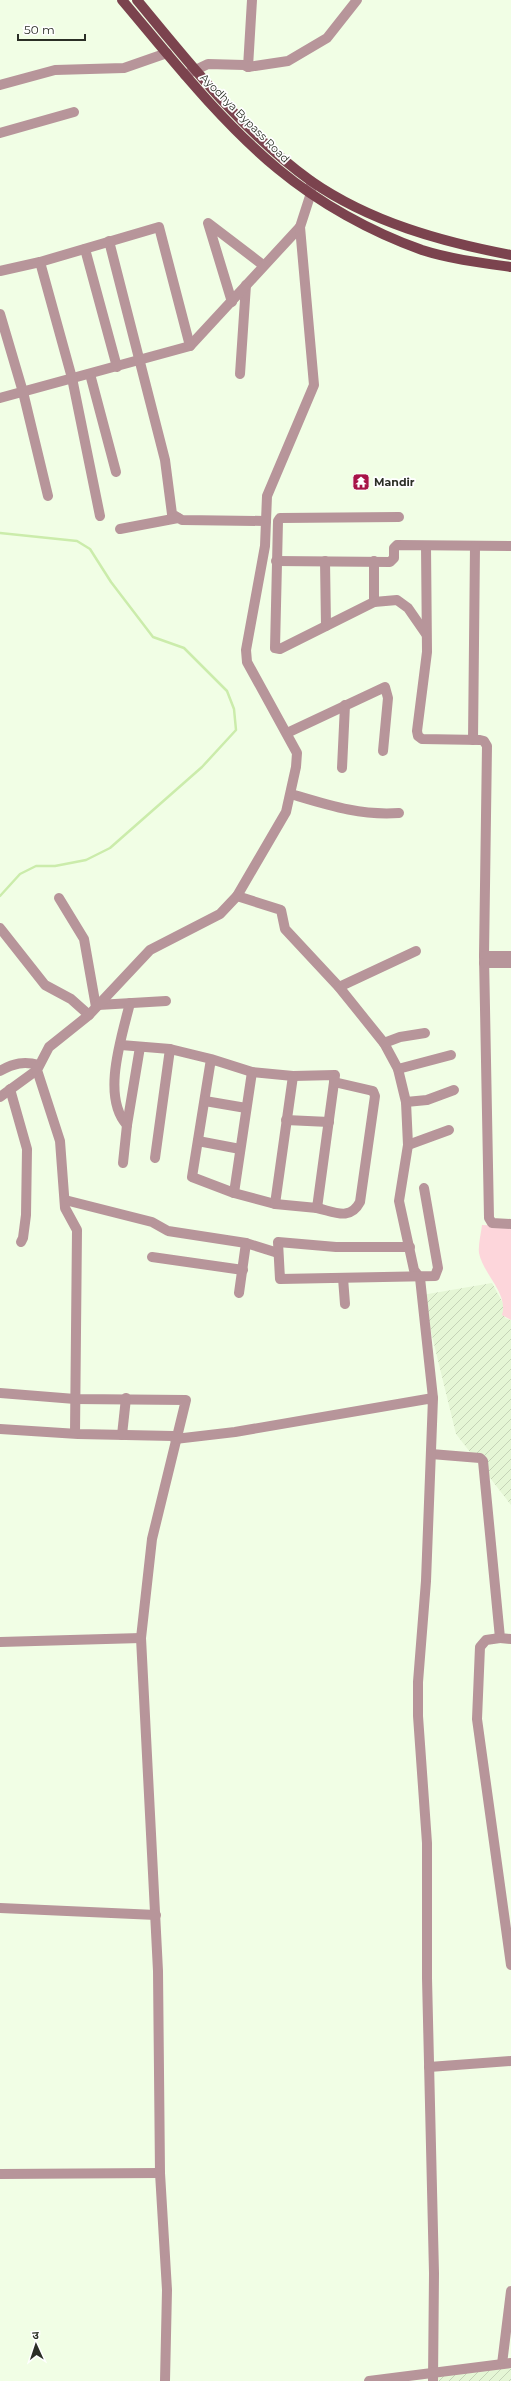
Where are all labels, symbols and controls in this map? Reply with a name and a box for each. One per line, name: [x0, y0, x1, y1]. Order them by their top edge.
scale bar: [18, 16, 85, 42]
text: 50 m: [24, 22, 55, 37]
street label: Ayodhya Bypass Road: [197, 70, 293, 166]
temple icon: Mandir: [351, 472, 371, 492]
place label: Mandir: [374, 475, 415, 489]
north arrow: [16, 2325, 56, 2365]
text: उ: [32, 2328, 40, 2342]

